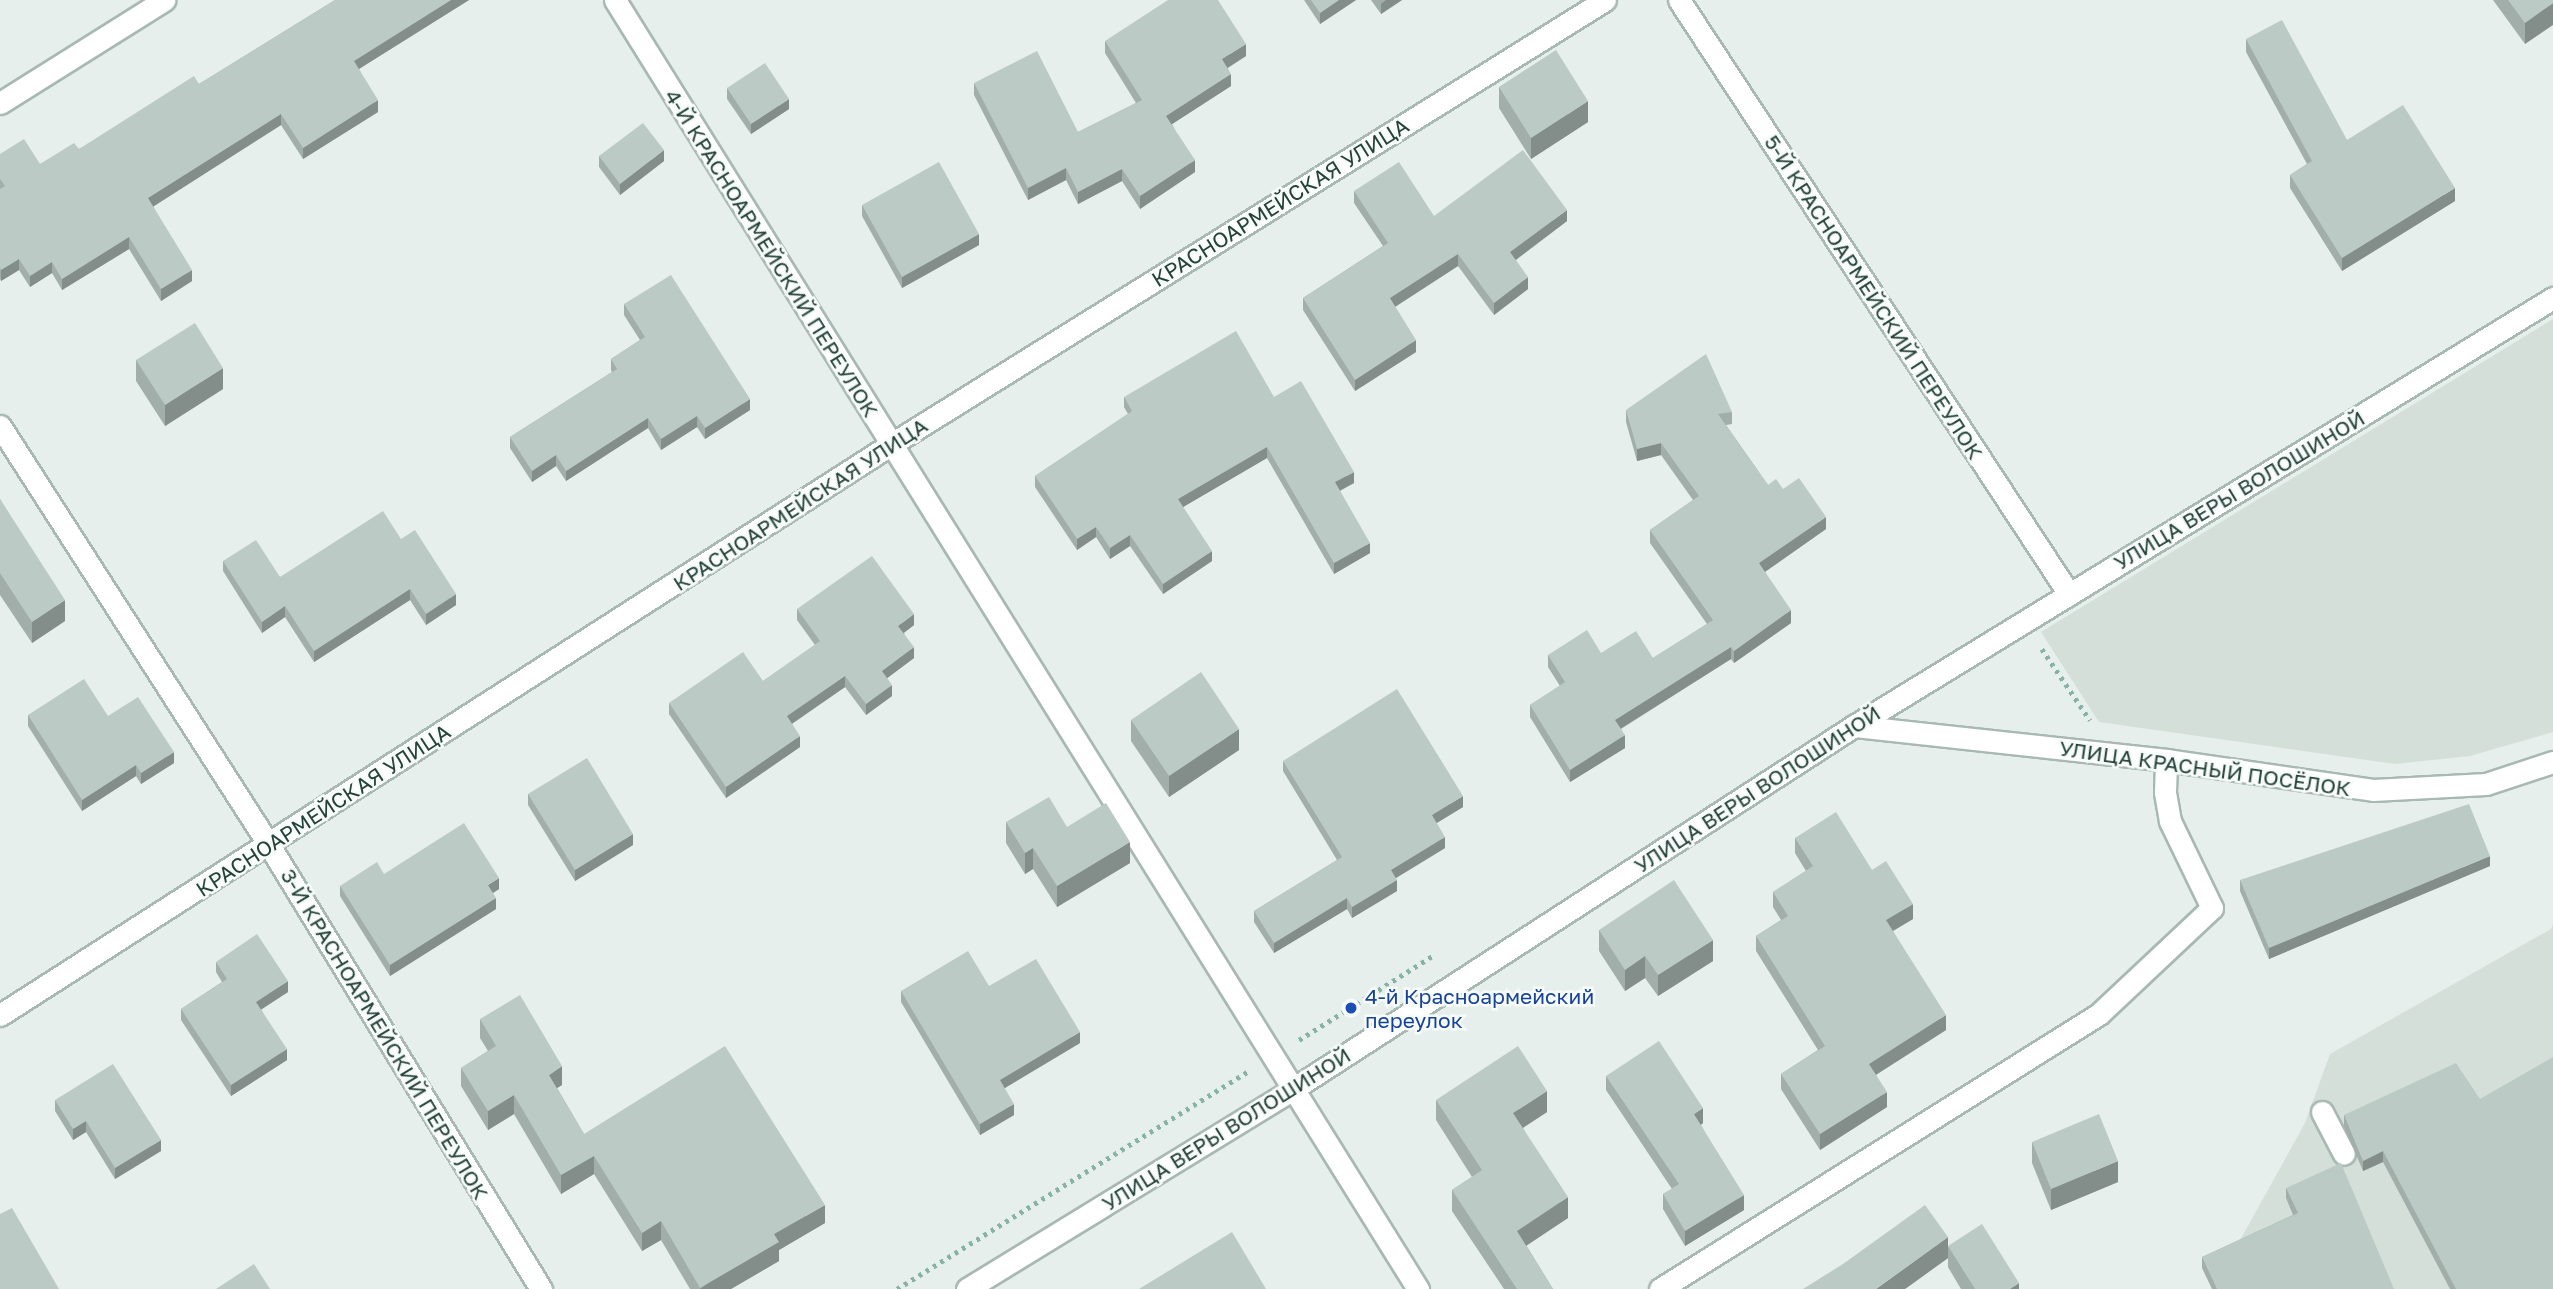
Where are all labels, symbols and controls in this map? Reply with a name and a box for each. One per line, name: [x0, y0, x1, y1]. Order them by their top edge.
street label: 4-Й КРАСНОАРМЕЙСКИЙ ПЕРЕУЛОК: [660, 84, 884, 422]
street label: КРАСНОАРМЕЙСКАЯ УЛИЦА: [1147, 112, 1413, 292]
street label: 5-Й КРАСНОАРМЕЙСКИЙ ПЕРЕУЛОК: [1760, 130, 1988, 464]
street label: УЛИЦА ВЕРЫ ВОЛОШИНОЙ: [2109, 405, 2369, 575]
street label: КРАСНОАРМЕЙСКАЯ УЛИЦА: [668, 412, 932, 596]
street label: УЛИЦА ВЕРЫ ВОЛОШИНОЙ: [1629, 700, 1885, 878]
street label: КРАСНОАРМЕЙСКАЯ УЛИЦА: [191, 718, 455, 902]
street label: УЛИЦА КРАСНЫЙ ПОСЁЛОК: [2058, 735, 2352, 801]
street label: 3-Й КРАСНОАРМЕЙСКИЙ ПЕРЕУЛОК: [276, 864, 494, 1204]
place label: 4-й Красноармейский переулок: [1365, 983, 1594, 1033]
marker: 4-й Красноармейский переулок: [1343, 1000, 1359, 1016]
street label: УЛИЦА ВЕРЫ ВОЛОШИНОЙ: [1097, 1042, 1355, 1216]

